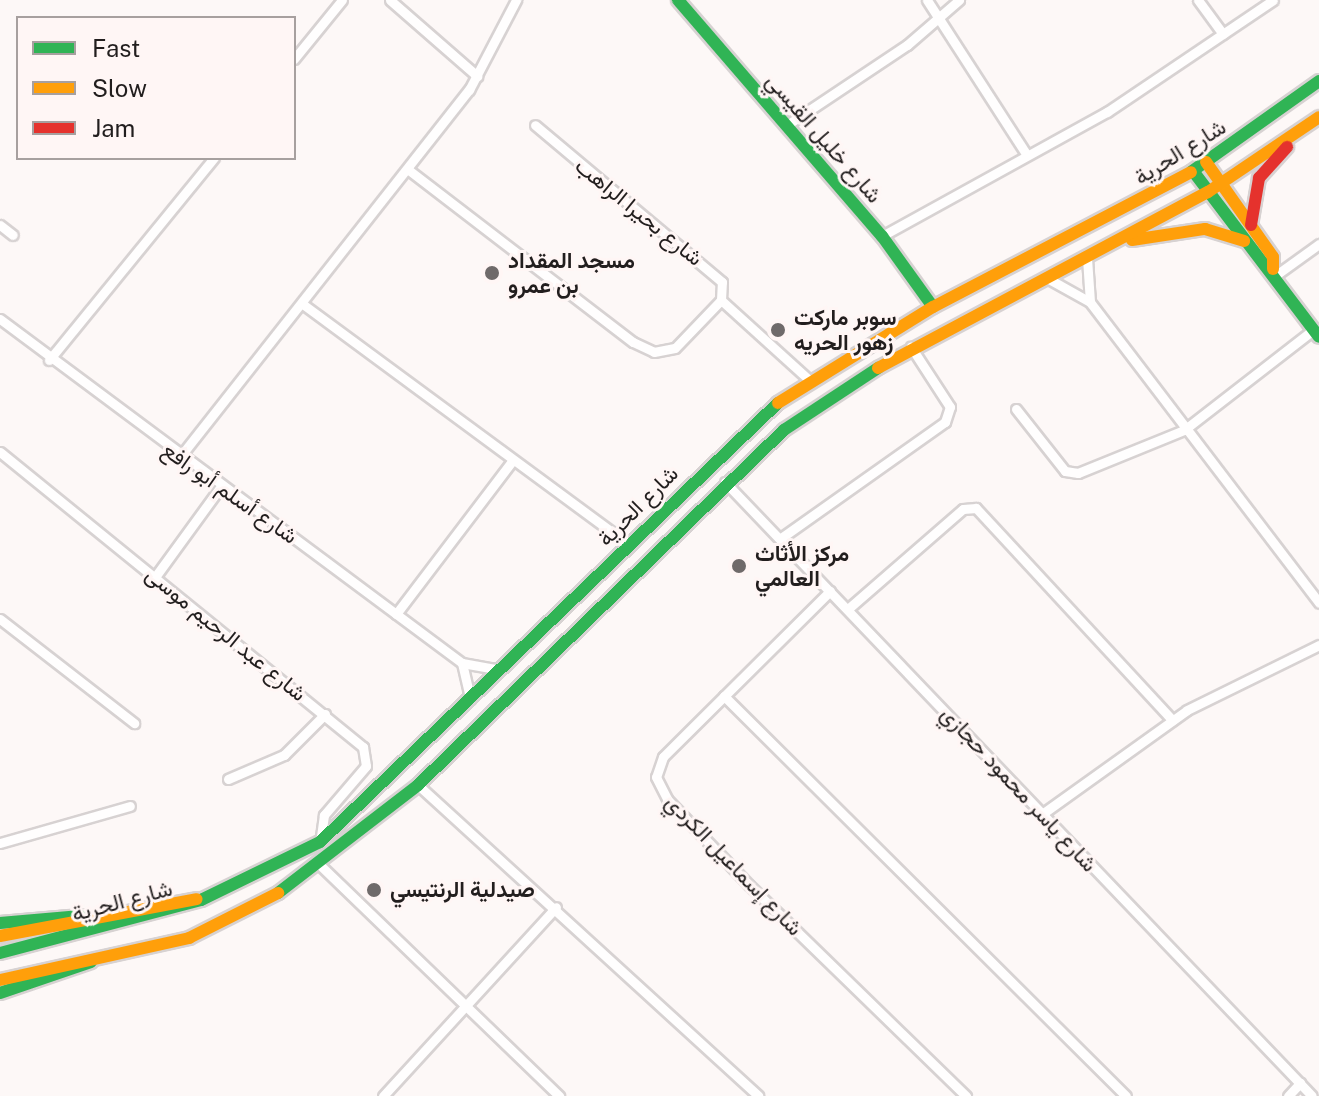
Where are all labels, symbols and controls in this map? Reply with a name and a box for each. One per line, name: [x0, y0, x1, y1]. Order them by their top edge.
legend: [16, 16, 296, 160]
text: Fast: [92, 34, 140, 62]
street label: شارع خليل القيسي: [760, 68, 888, 208]
text: Slow: [92, 74, 147, 102]
text: Jam: [92, 114, 135, 142]
street label: شارع الحرية: [1129, 114, 1231, 190]
street label: شارع بحيرا الراهب: [570, 152, 708, 272]
place label: مسجد المقداد بن عمرو: [508, 247, 635, 298]
marker: مسجد المقداد بن عمرو: [483, 264, 501, 282]
place label: سوبر ماركت زهور الحريه: [794, 304, 896, 356]
marker: سوبر ماركت زهور الحريه: [769, 321, 787, 339]
street label: شارع أسلم أبو رافع: [157, 436, 303, 550]
street label: شارع الحرية: [592, 460, 684, 552]
place label: مركز الأثاث العالمي: [755, 540, 849, 592]
marker: مركز الأثاث العالمي: [730, 557, 748, 575]
street label: شارع عبد الرحيم موسى: [140, 561, 312, 707]
street label: شارع ياسر محمود حجازي: [935, 701, 1103, 877]
street label: شارع إسماعيل الكردي: [660, 789, 808, 941]
street label: شارع الحرية: [69, 875, 175, 927]
place label: صيدلية الرنتيسي: [390, 877, 535, 903]
marker: صيدلية الرنتيسي: [365, 881, 383, 899]

